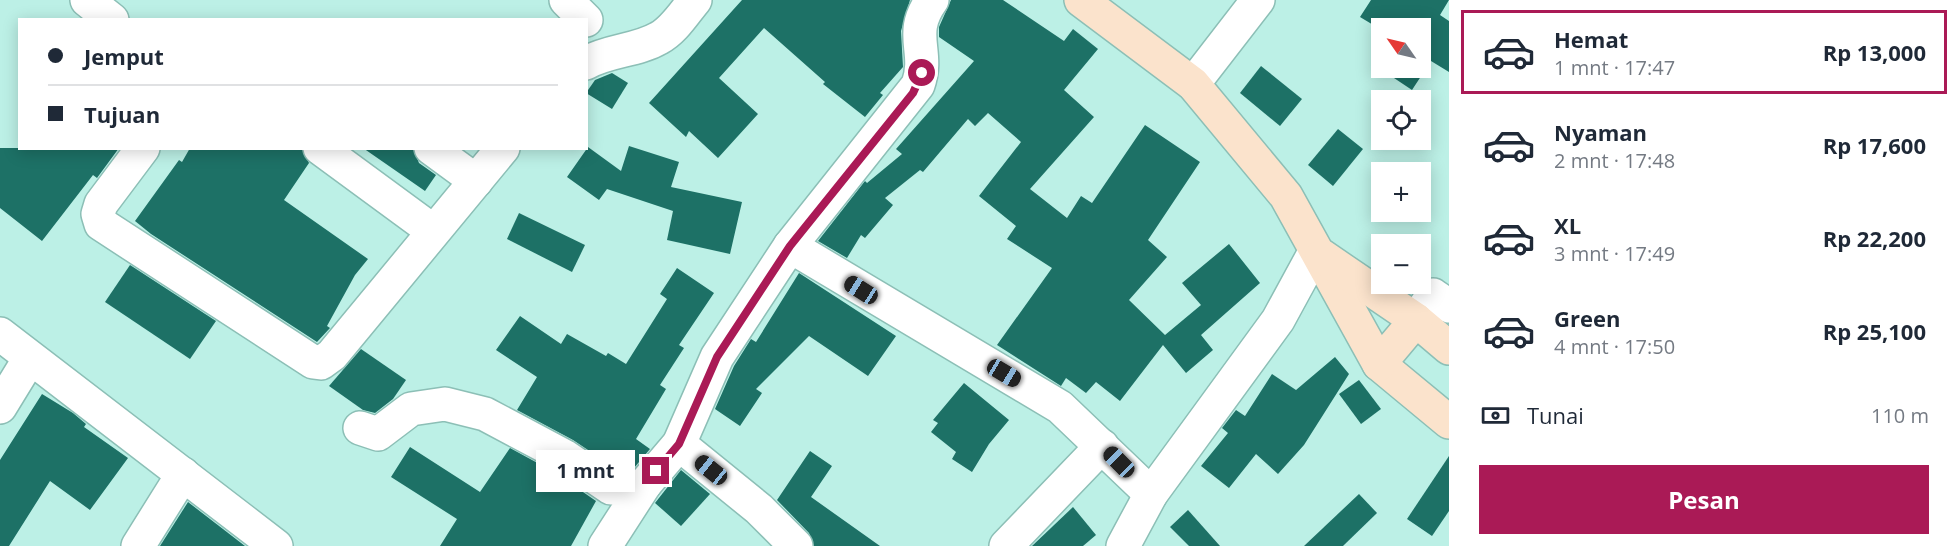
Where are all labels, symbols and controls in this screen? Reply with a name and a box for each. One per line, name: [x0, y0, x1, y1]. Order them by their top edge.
north arrow: [1371, 18, 1431, 78]
map controls: [1371, 18, 1431, 294]
text: Hemat: [1554, 24, 1628, 54]
icon: car: [1482, 25, 1536, 79]
text: Rp 13,000: [1823, 37, 1926, 67]
text: Jemput: [84, 41, 164, 71]
text: 1 mnt · 17:47: [1554, 54, 1675, 81]
route start: [908, 59, 935, 86]
button: locate: [1371, 90, 1431, 150]
text: Tujuan: [84, 99, 160, 129]
text: Nyaman: [1554, 117, 1647, 147]
icon: car: [1482, 118, 1536, 172]
text: Rp 17,600: [1823, 130, 1926, 160]
text: 2 mnt · 17:48: [1554, 147, 1675, 174]
button: +: [1371, 162, 1431, 222]
text: XL: [1554, 210, 1581, 240]
icon: car: [1482, 211, 1536, 265]
text: Rp 22,200: [1823, 223, 1926, 253]
button: −: [1371, 234, 1431, 294]
text: 3 mnt · 17:49: [1554, 240, 1675, 267]
car: [841, 273, 881, 307]
text: Green: [1554, 303, 1620, 333]
icon: car: [1482, 304, 1536, 358]
text: Rp 25,100: [1823, 316, 1926, 346]
text: 4 mnt · 17:50: [1554, 333, 1675, 360]
car: [984, 356, 1024, 390]
icon: cash: [1479, 399, 1512, 432]
text: Tunai: [1527, 400, 1584, 430]
text: 110 m: [1871, 402, 1929, 429]
car: [1100, 443, 1138, 481]
callout: 1 mnt: [536, 450, 635, 492]
car: [691, 452, 731, 488]
text: 1 mnt: [556, 457, 615, 484]
route end: [642, 457, 669, 484]
button: Pesan: [1479, 465, 1929, 534]

